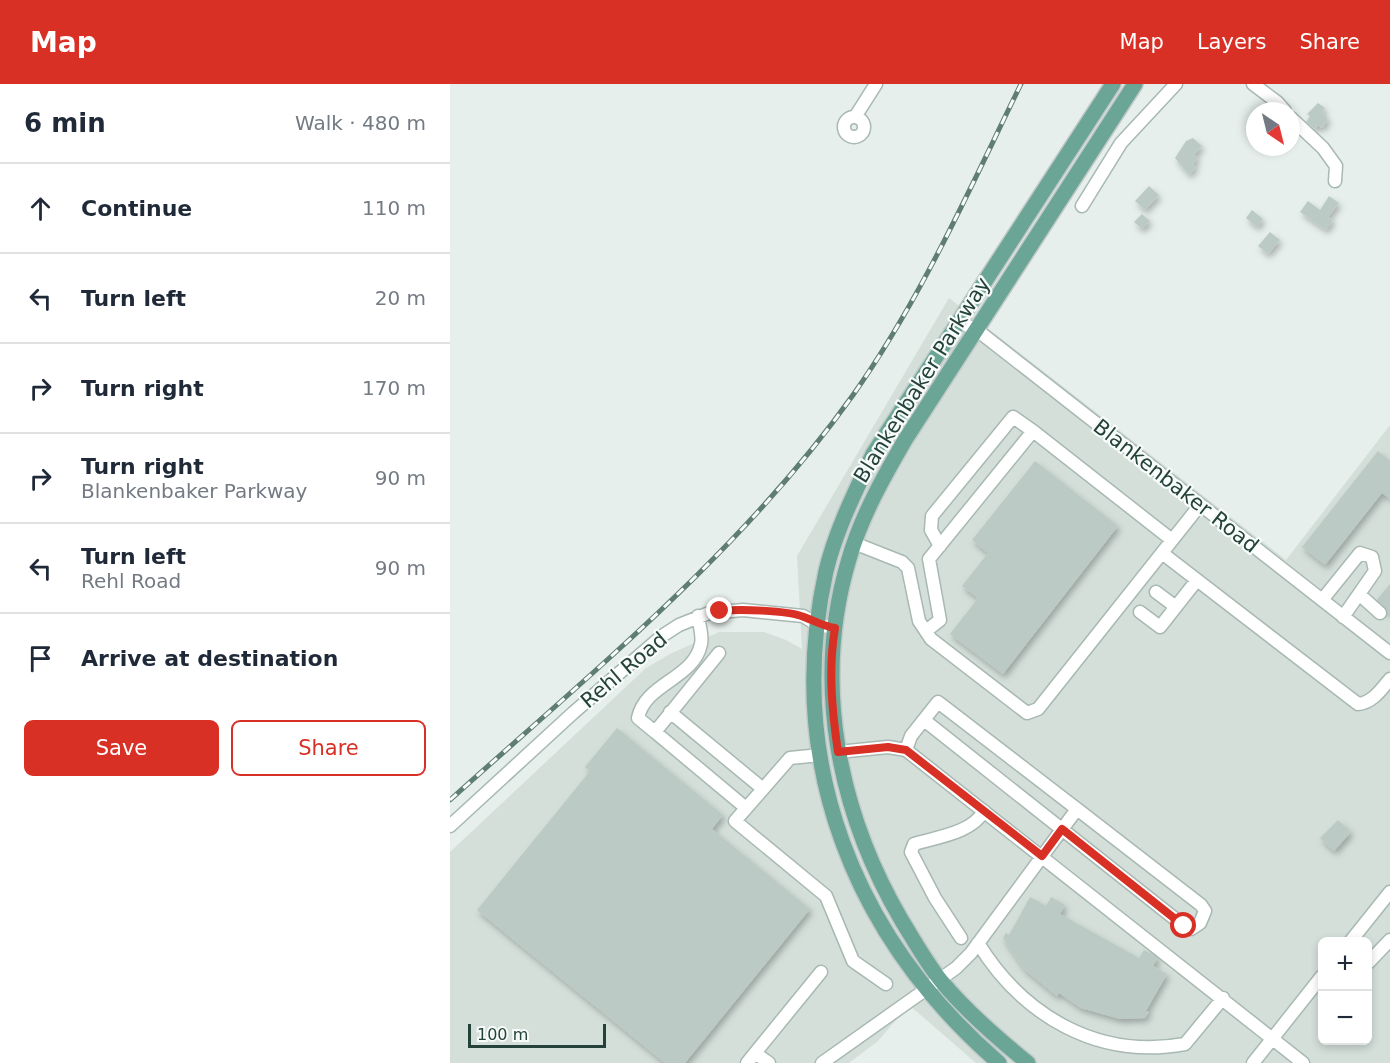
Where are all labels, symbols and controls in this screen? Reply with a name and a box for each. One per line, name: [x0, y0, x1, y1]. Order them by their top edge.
text: Map: [30, 26, 97, 59]
text: Map: [1120, 30, 1164, 54]
text: Layers: [1197, 30, 1266, 54]
text: Share: [1299, 30, 1360, 54]
north arrow: [1246, 102, 1300, 156]
text: 6 min: [24, 108, 106, 138]
text: Walk · 480 m: [295, 111, 426, 135]
icon: ahead: [24, 192, 57, 225]
text: Continue: [81, 196, 192, 221]
text: 110 m: [362, 196, 426, 220]
street label: Blankenbaker Parkway: [849, 273, 995, 487]
icon: left: [24, 282, 57, 315]
text: Turn left: [81, 286, 186, 311]
text: 20 m: [375, 286, 426, 310]
icon: right: [24, 372, 57, 405]
text: Turn right: [81, 376, 204, 401]
text: 170 m: [362, 376, 426, 400]
street label: Blankenbaker Road: [1089, 414, 1263, 558]
text: Turn right: [81, 454, 204, 479]
icon: right: [24, 462, 57, 495]
text: 90 m: [375, 466, 426, 490]
text: Blankenbaker Parkway: [81, 479, 307, 503]
text: Turn left: [81, 544, 186, 569]
icon: left: [24, 552, 57, 585]
text: 90 m: [375, 556, 426, 580]
text: Rehl Road: [81, 569, 181, 593]
route end: [706, 597, 732, 623]
street label: Rehl Road: [576, 627, 672, 713]
icon: arrive: [24, 642, 57, 675]
text: Arrive at destination: [81, 646, 338, 671]
button: Save: [24, 720, 219, 776]
button: Share: [231, 720, 426, 776]
route start: [1170, 912, 1196, 938]
map controls: [1318, 937, 1372, 1045]
button: +: [1318, 937, 1372, 991]
button: −: [1318, 991, 1372, 1045]
scale bar: [468, 1021, 606, 1048]
text: 100 m: [477, 1025, 528, 1044]

